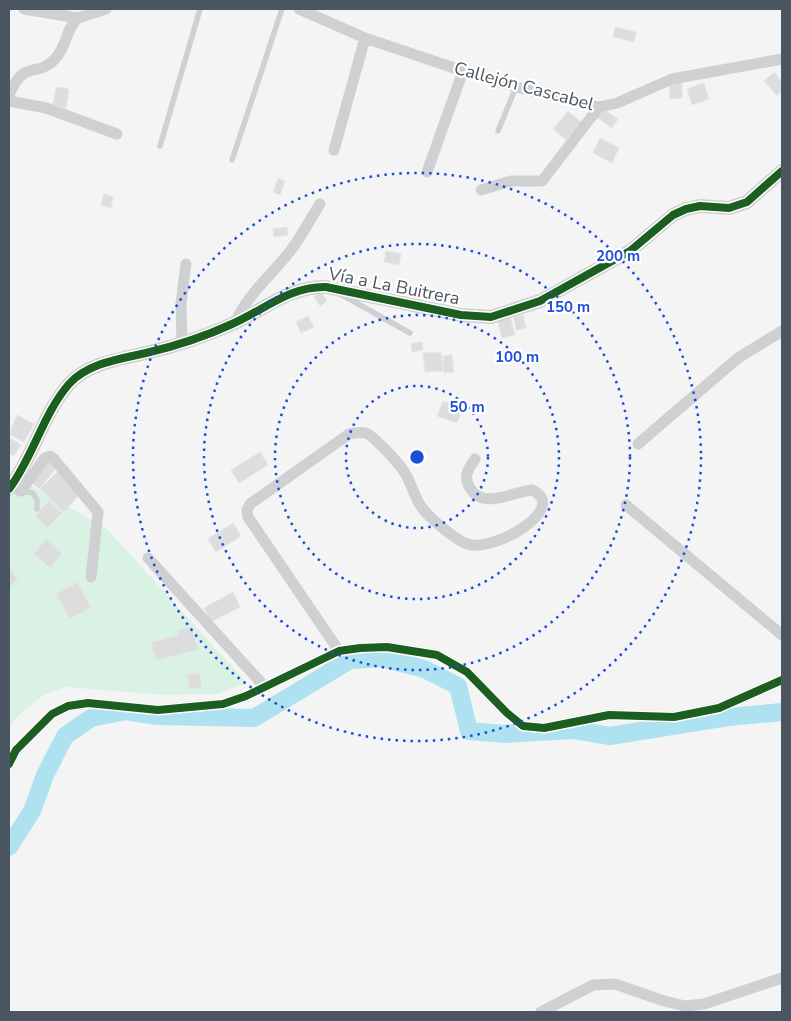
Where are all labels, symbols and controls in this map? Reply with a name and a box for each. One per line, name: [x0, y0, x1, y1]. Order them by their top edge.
street label: Callejón Cascabel: [451, 56, 597, 116]
text: 200 m: [596, 246, 640, 266]
street label: Vía a La Buitrera: [325, 261, 462, 311]
text: 150 m: [546, 297, 590, 317]
text: 100 m: [495, 347, 539, 367]
text: 50 m: [449, 397, 485, 417]
centre of rings: [408, 448, 426, 466]

